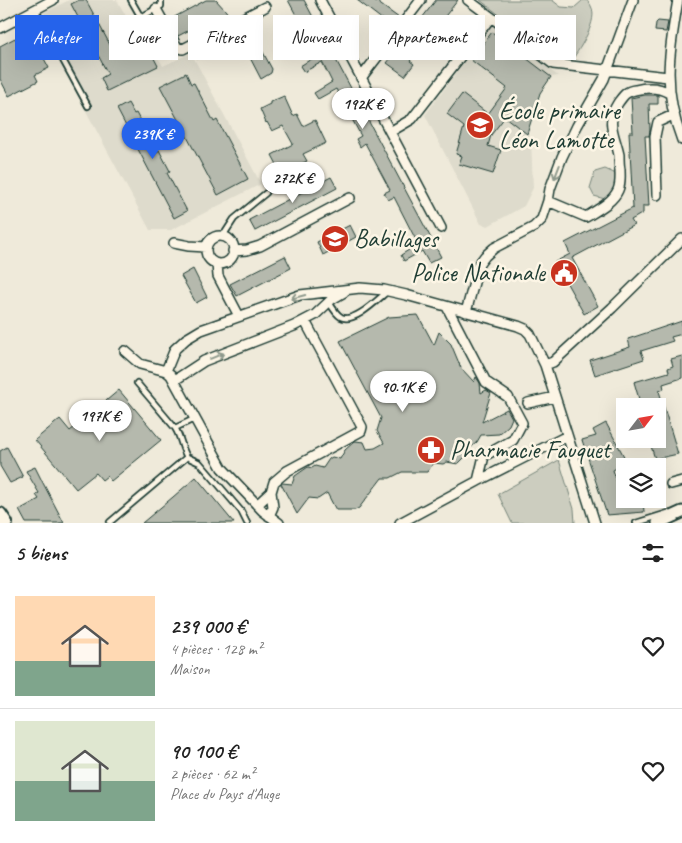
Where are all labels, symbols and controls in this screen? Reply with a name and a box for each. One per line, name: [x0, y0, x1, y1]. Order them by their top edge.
chip: Acheter: [15, 15, 99, 60]
chip: Louer: [109, 15, 178, 60]
chip: Filtres: [188, 15, 263, 60]
chip: Nouveau: [273, 15, 359, 60]
chip: Appartement: [369, 15, 485, 60]
chip: Maison: [495, 15, 576, 60]
pin: 192K €: [322, 88, 404, 130]
text: 192K €: [343, 94, 383, 114]
place label: École primaire Léon Lamotte: [499, 95, 622, 156]
school or university icon: École primaire Léon Lamotte: [465, 110, 495, 140]
pin: 239K €: [112, 118, 194, 160]
text: 239K €: [133, 124, 173, 144]
pin: 272K €: [252, 162, 334, 204]
one-way arrow: [551, 164, 561, 179]
text: 272K €: [273, 168, 313, 188]
place label: Babillages: [354, 223, 440, 255]
school or university icon: Babillages: [320, 224, 350, 254]
place label: Police Nationale: [411, 257, 547, 289]
public building icon: Police Nationale: [549, 258, 579, 288]
one-way arrow: [290, 292, 306, 302]
one-way arrow: [209, 351, 224, 360]
pin: 90.1K €: [357, 370, 449, 413]
text: 90.1K €: [381, 377, 425, 397]
north arrow: [616, 398, 666, 448]
map controls: [616, 398, 666, 508]
pin: 197K €: [59, 400, 141, 442]
text: 197K €: [80, 406, 120, 426]
place label: Pharmacie Fauquet: [450, 434, 613, 466]
pharmacy icon: Pharmacie Fauquet: [416, 435, 446, 465]
button: layers: [616, 458, 666, 508]
icon: filters: [639, 539, 667, 567]
text: 5 biens: [15, 540, 67, 566]
text: 239 000 €: [170, 613, 246, 639]
icon: home: [55, 616, 115, 676]
icon: heart: [639, 632, 667, 660]
text: 4 pièces · 128 m²: [170, 639, 262, 659]
text: Maison: [170, 659, 210, 679]
text: 90 100 €: [170, 738, 237, 764]
icon: home: [55, 741, 115, 801]
icon: heart: [639, 757, 667, 785]
text: 2 pièces · 62 m²: [170, 764, 255, 784]
text: Place du Pays d'Auge: [170, 784, 279, 804]

